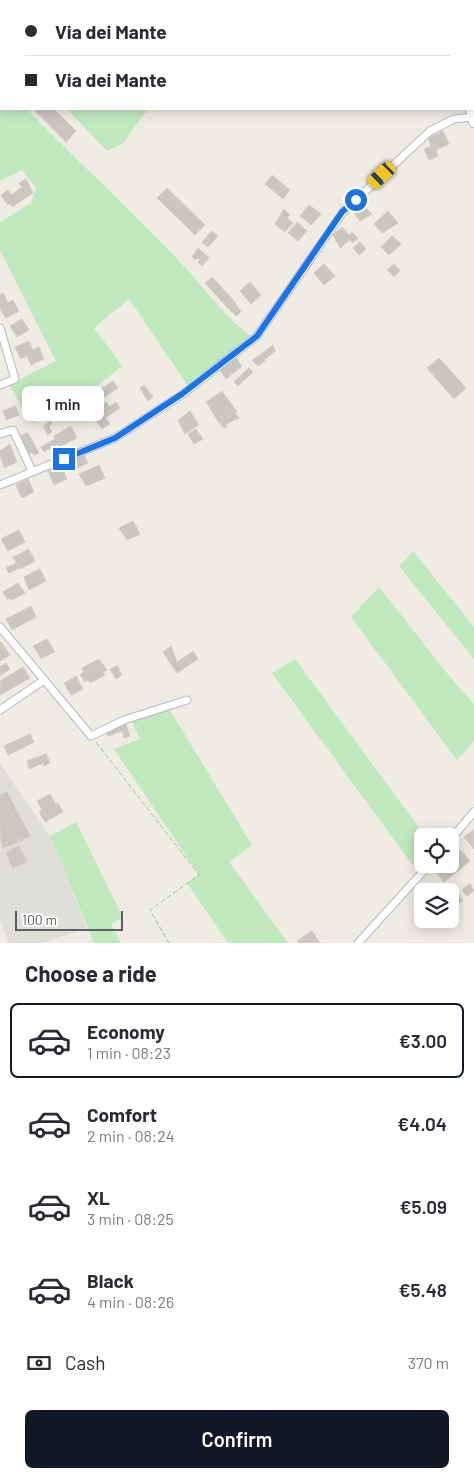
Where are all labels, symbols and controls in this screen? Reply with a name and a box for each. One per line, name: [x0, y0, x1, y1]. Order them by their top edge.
text: Via dei Mante: [55, 20, 167, 43]
text: Via dei Mante: [55, 68, 167, 91]
car: [365, 159, 398, 191]
route start: [345, 189, 367, 211]
callout: 1 min: [23, 386, 105, 422]
text: 1 min: [46, 394, 80, 413]
route end: [53, 448, 75, 470]
map controls: [414, 828, 459, 928]
button: locate: [414, 828, 459, 873]
button: layers: [414, 883, 459, 928]
scale bar: [15, 908, 122, 931]
text: 100 m: [22, 911, 57, 928]
text: Choose a ride: [25, 960, 157, 986]
icon: car: [27, 1018, 72, 1063]
text: Economy: [87, 1020, 165, 1043]
text: €3.00: [399, 1029, 447, 1052]
text: 1 min · 08:23: [87, 1043, 171, 1062]
icon: car: [27, 1101, 72, 1146]
text: Comfort: [87, 1103, 157, 1126]
text: €4.04: [397, 1112, 447, 1135]
text: 2 min · 08:24: [87, 1126, 175, 1145]
icon: car: [27, 1184, 72, 1229]
text: XL: [87, 1186, 110, 1209]
text: €5.09: [399, 1195, 447, 1218]
text: 3 min · 08:25: [87, 1209, 174, 1228]
icon: car: [27, 1267, 72, 1312]
text: Black: [87, 1269, 134, 1292]
text: €5.48: [398, 1278, 447, 1301]
text: 4 min · 08:26: [87, 1292, 174, 1311]
icon: cash: [25, 1349, 53, 1377]
text: Cash: [65, 1351, 106, 1374]
text: 370 m: [408, 1353, 449, 1372]
button: Confirm: [25, 1410, 449, 1468]

